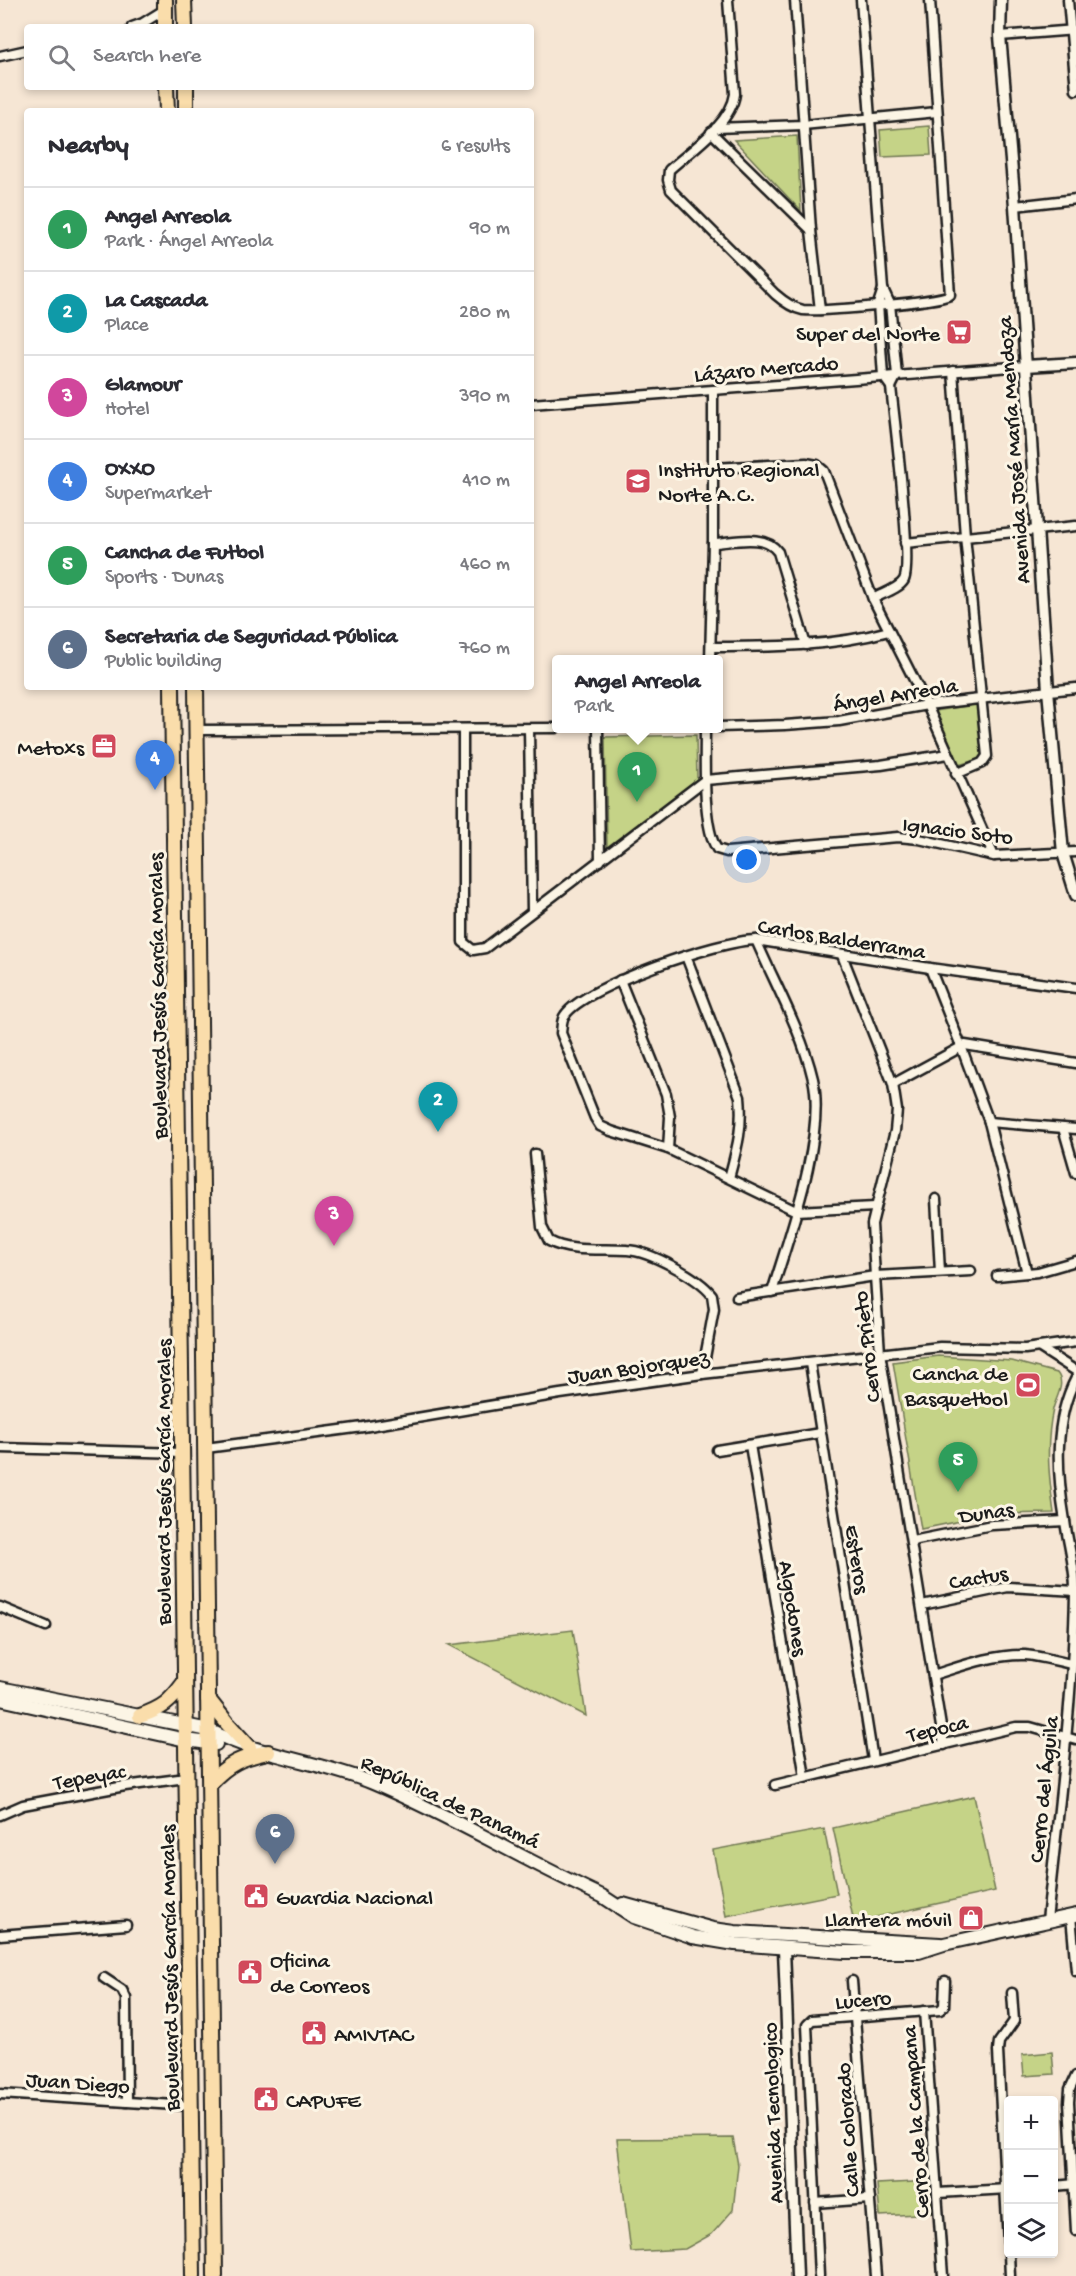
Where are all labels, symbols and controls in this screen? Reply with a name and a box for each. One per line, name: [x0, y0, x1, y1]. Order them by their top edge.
search box: [24, 24, 534, 90]
icon: search: [45, 41, 78, 74]
text: Search here: [93, 44, 201, 70]
text: Nearby: [48, 132, 129, 163]
text: 6 results: [441, 136, 510, 159]
text: Angel Arreola: [105, 205, 231, 231]
text: 1: [63, 218, 72, 241]
text: 90 m: [470, 218, 510, 241]
text: Park · Ángel Arreola: [105, 231, 273, 254]
text: La Cascada: [105, 289, 208, 315]
text: 2: [63, 302, 72, 325]
text: 280 m: [459, 302, 510, 325]
street label: Avenida José María Mendoza: [994, 314, 1038, 584]
text: Place: [105, 315, 149, 338]
supermarket icon: Super del Norte: [944, 317, 974, 347]
place label: Super del Norte: [796, 323, 941, 349]
street label: Lázaro Mercado: [693, 352, 840, 390]
text: Glamour: [105, 373, 181, 399]
text: 3: [62, 386, 73, 409]
text: 390 m: [459, 386, 510, 409]
text: Hotel: [105, 399, 150, 422]
text: OXXO: [105, 457, 155, 483]
place label: Instituto Regional Norte A.C.: [658, 459, 820, 510]
school or university icon: Instituto Regional Norte A.C.: [623, 466, 653, 496]
text: 4: [63, 470, 72, 493]
text: 410 m: [462, 470, 510, 493]
text: Supermarket: [105, 483, 211, 506]
text: Cancha de Futbol: [105, 541, 264, 567]
text: 5: [62, 554, 73, 577]
text: 460 m: [460, 554, 510, 577]
text: Sports · Dunas: [105, 567, 223, 590]
text: Secretaria de Seguridad Pública: [105, 625, 397, 651]
text: 6: [62, 638, 73, 661]
text: 760 m: [459, 638, 510, 661]
text: Public building: [105, 651, 222, 674]
popup: [552, 655, 723, 733]
text: Angel Arreola: [575, 670, 700, 696]
street label: Ángel Arreola: [831, 674, 961, 720]
text: Park: [575, 696, 613, 719]
office icon: Metoxs: [89, 731, 119, 761]
place label: Metoxs: [17, 737, 85, 763]
pin: 4: [136, 740, 174, 790]
pin: 1: [618, 752, 656, 802]
street label: Ignacio Soto: [901, 813, 1014, 853]
your location: [732, 845, 761, 874]
street label: Boulevard Jesús García Morales: [144, 852, 176, 1140]
street label: Carlos Balderrama: [756, 915, 928, 967]
pin: 2: [418, 1082, 458, 1132]
pin: 3: [314, 1196, 354, 1246]
street label: Cerro Prieto: [849, 1289, 889, 1404]
street label: Boulevard Jesús García Morales: [153, 1338, 179, 1626]
street label: Juan Bojorquez: [566, 1346, 712, 1392]
place label: Cancha de Basquetbol: [904, 1363, 1009, 1414]
sports icon: Cancha de Basquetbol: [1013, 1370, 1043, 1400]
pin: 5: [938, 1442, 978, 1492]
street label: Dunas: [955, 1498, 1017, 1532]
street label: Esteros: [837, 1523, 873, 1597]
street label: Algodones: [771, 1559, 812, 1659]
street label: Cactus: [947, 1562, 1011, 1598]
street label: Tepoca: [903, 1711, 972, 1751]
street label: Cerro del Águila: [1025, 1714, 1067, 1864]
street label: República de Panamá: [356, 1751, 544, 1857]
street label: Tepeyac: [50, 1760, 129, 1798]
pin: 6: [256, 1814, 294, 1864]
street label: Boulevard Jesús García Morales: [156, 1824, 188, 2112]
public building icon: Guardia Nacional: [241, 1881, 271, 1911]
place label: Guardia Nacional: [276, 1887, 433, 1913]
shop icon: Llantera móvil: [956, 1903, 986, 1933]
place label: Llantera móvil: [825, 1909, 952, 1935]
place label: Oficina de Correos: [270, 1950, 370, 2001]
public building icon: Oficina de Correos: [235, 1957, 265, 1987]
street label: Lucero: [834, 1987, 893, 2017]
public building icon: AMIVTAC: [299, 2018, 329, 2048]
street label: Avenida Tecnologico: [759, 2022, 791, 2204]
place label: AMIVTAC: [334, 2024, 415, 2050]
street label: Cerro de la Campana: [898, 2024, 938, 2219]
street label: Calle Colorado: [832, 2062, 868, 2198]
street label: Juan Diego: [25, 2068, 131, 2102]
public building icon: CAPUFE: [251, 2084, 281, 2114]
place label: CAPUFE: [286, 2090, 362, 2116]
map controls: [1004, 2096, 1058, 2258]
button: +: [1004, 2096, 1058, 2150]
button: −: [1004, 2150, 1058, 2204]
button: layers: [1004, 2204, 1058, 2258]

